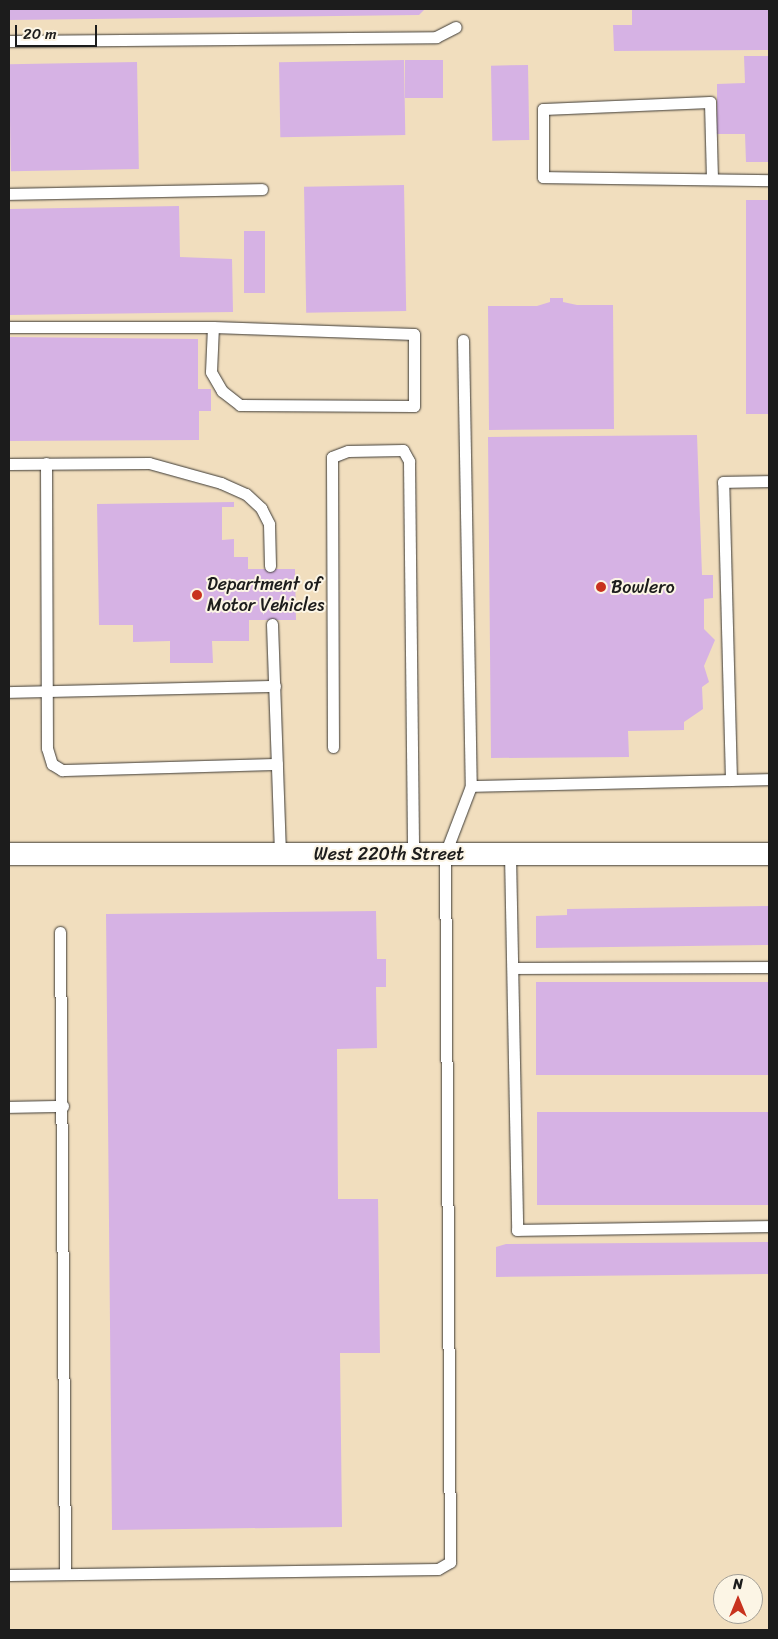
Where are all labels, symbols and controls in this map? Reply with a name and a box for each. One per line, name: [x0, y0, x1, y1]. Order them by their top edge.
scale bar: [18, 15, 100, 47]
text: 20 m: [23, 21, 57, 47]
place label: Department of Motor Vehicles: [207, 574, 324, 616]
place label: Bowlero: [611, 576, 675, 598]
marker: Bowlero: [595, 581, 607, 593]
marker: Department of Motor Vehicles: [191, 589, 203, 601]
street label: West 220th Street: [314, 843, 464, 865]
text: N: [733, 1572, 743, 1597]
north arrow: [713, 1574, 763, 1624]

